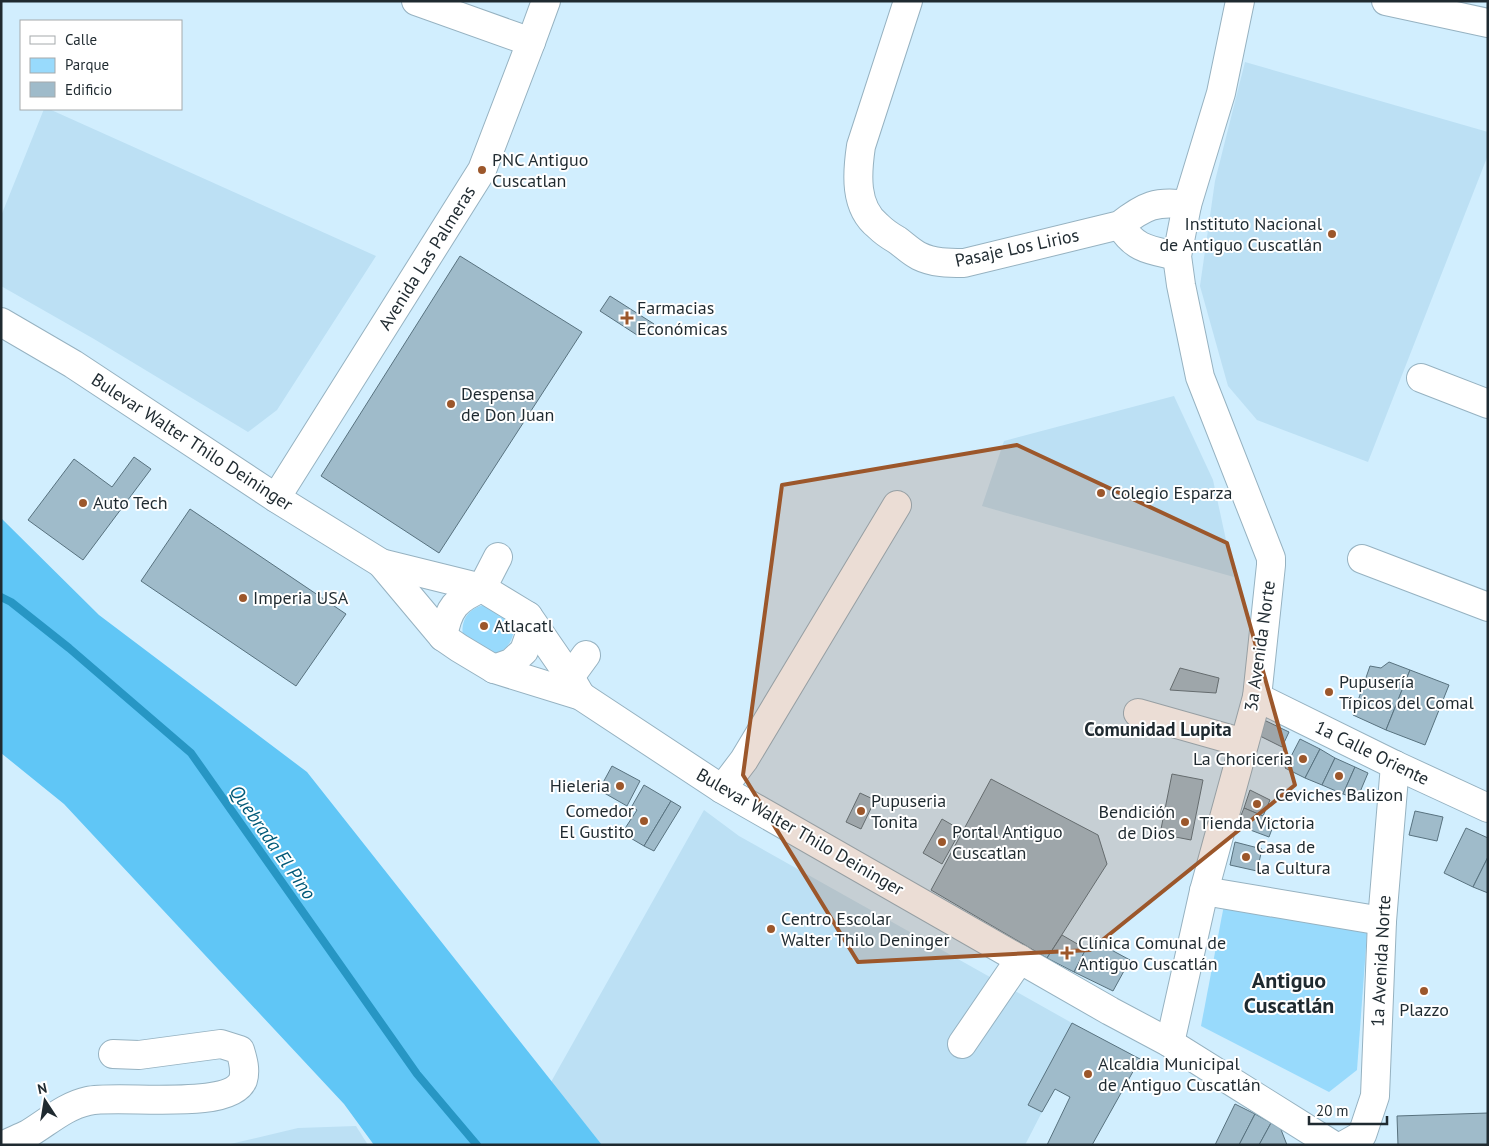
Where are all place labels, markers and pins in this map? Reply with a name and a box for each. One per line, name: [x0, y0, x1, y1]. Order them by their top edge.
place label: PNC Antiguo Cuscatlan: [492, 148, 588, 192]
marker: PNC Antiguo Cuscatlan: [476, 164, 488, 176]
place label: Instituto Nacional de Antiguo Cuscatlán: [1159, 212, 1323, 256]
marker: Instituto Nacional de Antiguo Cuscatlán: [1326, 228, 1338, 240]
place label: Farmacias Económicas: [637, 296, 728, 340]
marker: Farmacias Económicas: [621, 312, 633, 324]
place label: Despensa de Don Juan: [461, 382, 554, 426]
marker: Despensa de Don Juan: [445, 398, 457, 410]
place label: Colegio Esparza: [1111, 481, 1232, 504]
marker: Colegio Esparza: [1095, 487, 1107, 499]
place label: Auto Tech: [93, 491, 168, 514]
marker: Auto Tech: [77, 497, 89, 509]
place label: Imperia USA: [253, 586, 349, 609]
marker: Imperia USA: [237, 592, 249, 604]
place label: Atlacatl: [494, 614, 554, 637]
marker: Atlacatl: [478, 620, 490, 632]
place label: Pupusería Típicos del Comal: [1339, 670, 1474, 714]
marker: Pupusería Típicos del Comal: [1323, 686, 1335, 698]
place label: La Choriceria: [1193, 747, 1293, 770]
marker: La Choriceria: [1297, 753, 1309, 765]
marker: Ceviches Balizon: [1333, 770, 1345, 782]
place label: Hieleria: [550, 774, 610, 797]
marker: Hieleria: [614, 780, 626, 792]
place label: Ceviches Balizon: [1275, 783, 1403, 806]
place label: Pupuseria Tonita: [871, 789, 946, 833]
marker: Tienda Victoria: [1251, 798, 1263, 810]
place label: Comedor El Gustito: [560, 799, 634, 843]
place label: Bendición de Dios: [1099, 800, 1175, 844]
marker: Pupuseria Tonita: [855, 805, 867, 817]
place label: Tienda Victoria: [1199, 811, 1315, 834]
marker: Comedor El Gustito: [638, 815, 650, 827]
marker: Bendición de Dios: [1179, 816, 1191, 828]
place label: Portal Antiguo Cuscatlan: [952, 820, 1063, 864]
place label: Casa de la Cultura: [1256, 835, 1331, 879]
marker: Portal Antiguo Cuscatlan: [936, 836, 948, 848]
marker: Casa de la Cultura: [1240, 851, 1252, 863]
place label: Centro Escolar Walter Thilo Deninger: [781, 907, 950, 951]
marker: Centro Escolar Walter Thilo Deninger: [765, 923, 777, 935]
place label: Clínica Comunal de Antiguo Cuscatlán: [1078, 931, 1226, 975]
marker: Clínica Comunal de Antiguo Cuscatlán: [1060, 946, 1074, 960]
marker: Plazzo: [1418, 985, 1430, 997]
place label: Plazzo: [1399, 998, 1449, 1021]
place label: Alcaldia Municipal de Antiguo Cuscatlán: [1098, 1052, 1261, 1096]
marker: Alcaldia Municipal de Antiguo Cuscatlán: [1082, 1068, 1094, 1080]

